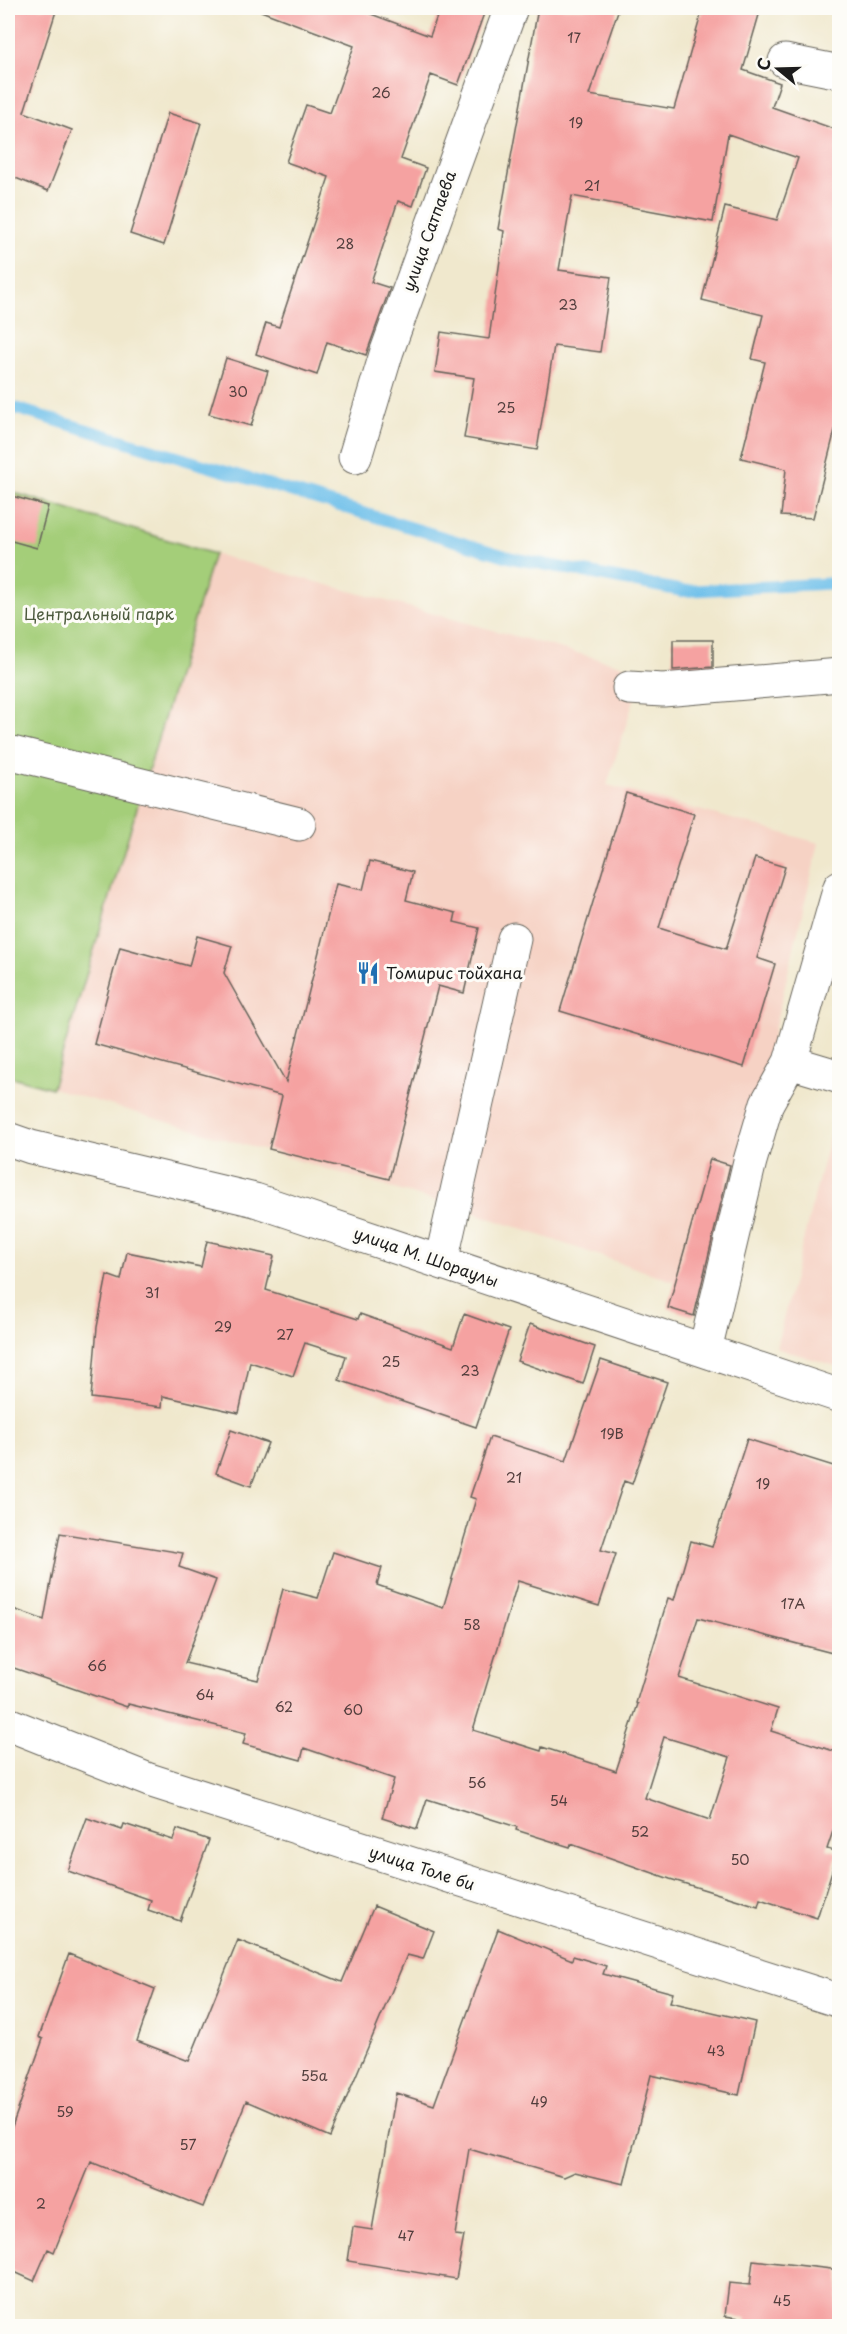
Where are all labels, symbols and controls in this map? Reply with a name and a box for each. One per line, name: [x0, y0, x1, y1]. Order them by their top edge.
house number: 17: [567, 27, 581, 48]
north arrow: [748, 39, 808, 99]
text: С: [750, 54, 776, 73]
house number: 26: [371, 82, 391, 103]
house number: 19: [569, 112, 583, 133]
street label: улица Сатпаева: [395, 167, 461, 294]
house number: 21: [584, 175, 600, 196]
house number: 28: [336, 233, 354, 254]
house number: 23: [559, 294, 577, 315]
house number: 30: [228, 381, 248, 402]
house number: 25: [497, 397, 515, 418]
park label: Центральный парк: [24, 601, 175, 625]
restaurant icon: Томирис тойхана: [355, 960, 381, 986]
place label: Томирис тойхана: [386, 960, 523, 984]
street label: улица М. Шораулы: [351, 1220, 502, 1292]
house number: 31: [145, 1282, 159, 1303]
house number: 29: [214, 1316, 232, 1337]
house number: 27: [276, 1324, 294, 1345]
house number: 25: [382, 1351, 400, 1372]
house number: 23: [461, 1360, 479, 1381]
house number: 19В: [600, 1423, 624, 1444]
house number: 21: [506, 1467, 522, 1488]
house number: 19: [756, 1473, 770, 1494]
house number: 17А: [781, 1593, 806, 1614]
house number: 58: [463, 1614, 481, 1635]
house number: 66: [87, 1655, 107, 1676]
house number: 64: [195, 1684, 215, 1705]
house number: 62: [275, 1696, 293, 1717]
house number: 60: [343, 1699, 363, 1720]
house number: 56: [468, 1772, 487, 1793]
house number: 54: [550, 1790, 568, 1811]
house number: 52: [631, 1821, 649, 1842]
street label: улица Толе би: [366, 1839, 478, 1895]
house number: 50: [730, 1849, 750, 1870]
house number: 43: [707, 2040, 725, 2061]
house number: 55а: [301, 2065, 328, 2086]
house number: 49: [530, 2091, 548, 2112]
house number: 59: [56, 2101, 74, 2122]
house number: 57: [180, 2134, 196, 2155]
house number: 2: [36, 2193, 46, 2214]
house number: 47: [398, 2225, 415, 2246]
house number: 45: [773, 2290, 791, 2311]

